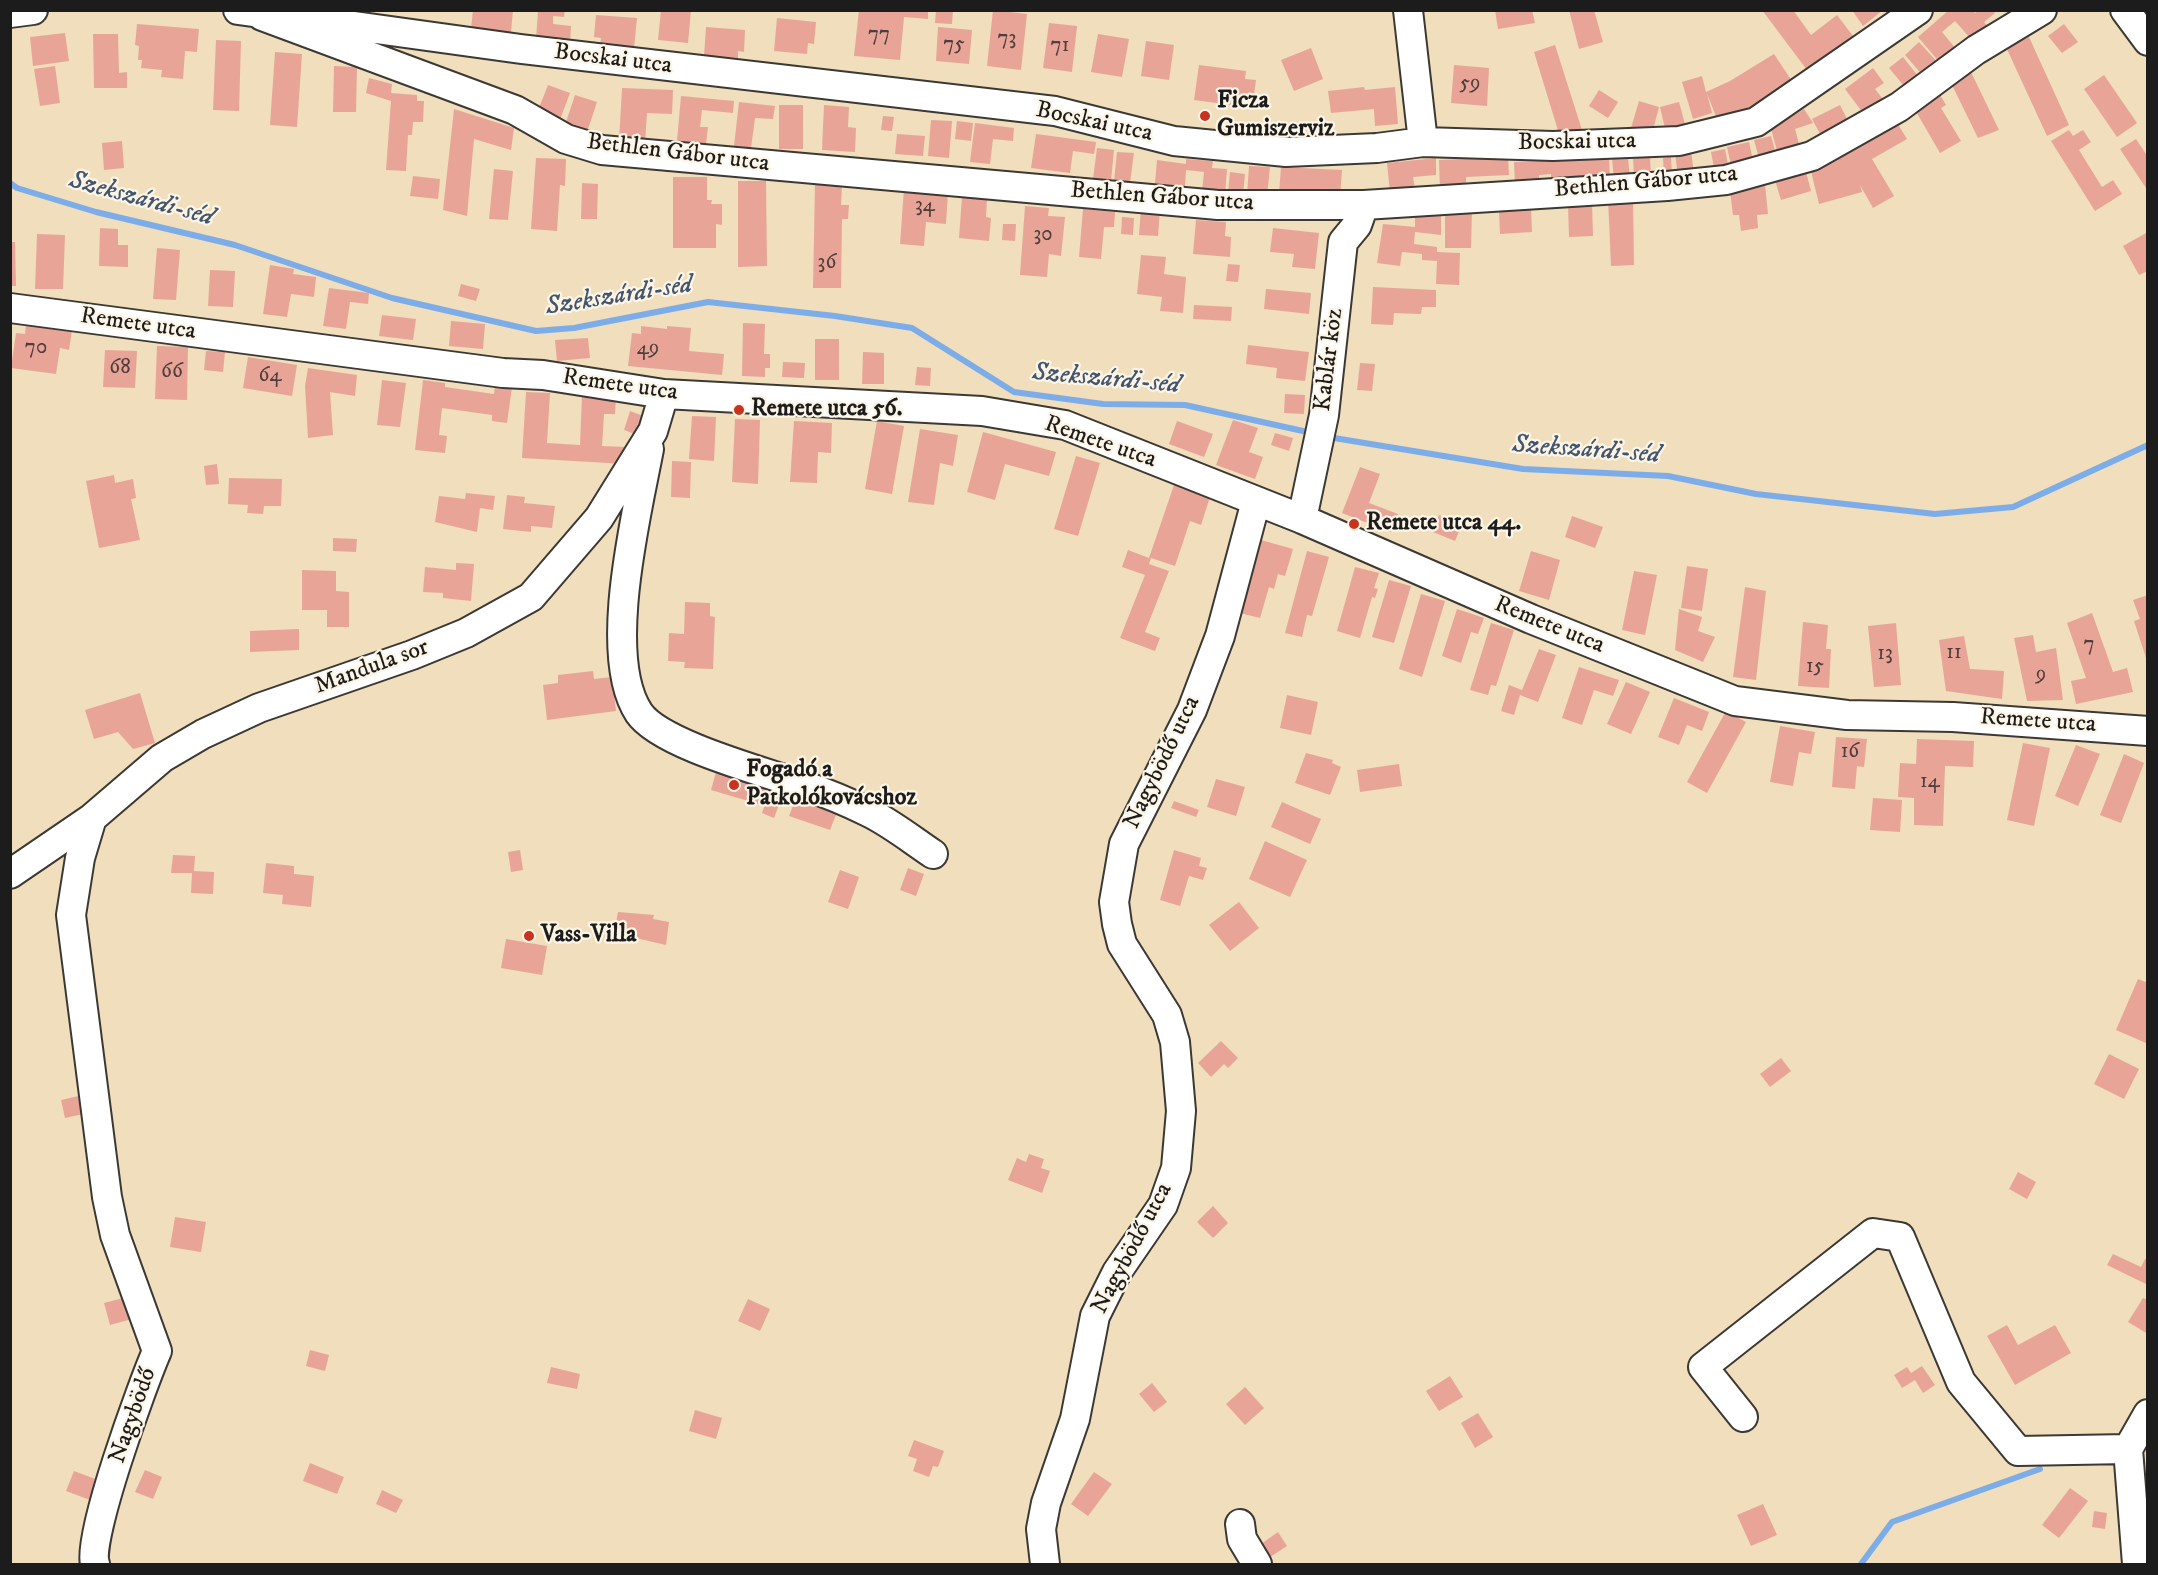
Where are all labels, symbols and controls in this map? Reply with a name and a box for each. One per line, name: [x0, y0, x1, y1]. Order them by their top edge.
house number: 77: [868, 23, 890, 49]
house number: 73: [998, 27, 1016, 53]
house number: 75: [943, 33, 965, 59]
house number: 71: [1051, 34, 1069, 60]
street label: Bocskai utca: [552, 38, 674, 82]
house number: 59: [1460, 72, 1480, 98]
place label: Ficza Gumiszerviz: [1217, 88, 1334, 144]
street label: Bocskai utca: [1033, 97, 1155, 149]
marker: Ficza Gumiszerviz: [1198, 109, 1212, 123]
street label: Bocskai utca: [1518, 128, 1636, 158]
street label: Bethlen Gábor utca: [585, 129, 771, 179]
street label: Bethlen Gábor utca: [1553, 161, 1739, 205]
water label: Szekszárdi-séd: [65, 166, 217, 234]
street label: Bethlen Gábor utca: [1069, 177, 1255, 219]
house number: 34: [915, 194, 935, 220]
house number: 30: [1033, 223, 1053, 249]
house number: 36: [818, 251, 836, 277]
water label: Szekszárdi-séd: [543, 270, 695, 324]
street label: Remete utca: [78, 303, 198, 347]
street label: Kablár köz: [1309, 307, 1351, 413]
house number: 70: [25, 336, 47, 362]
house number: 49: [637, 337, 659, 363]
house number: 68: [109, 356, 131, 382]
water label: Szekszárdi-séd: [1031, 358, 1181, 402]
house number: 66: [161, 360, 183, 386]
house number: 64: [258, 364, 282, 390]
street label: Remete utca: [560, 364, 680, 408]
place label: Remete utca 56.: [751, 396, 903, 424]
marker: Remete utca 56.: [732, 403, 746, 417]
street label: Remete utca: [1040, 410, 1160, 476]
water label: Szekszárdi-séd: [1511, 430, 1661, 472]
place label: Remete utca 44.: [1366, 510, 1521, 538]
marker: Remete utca 44.: [1347, 517, 1361, 531]
street label: Remete utca: [1490, 591, 1608, 661]
house number: 7: [2083, 633, 2095, 659]
street label: Mandula sor: [311, 634, 433, 702]
house number: 11: [1946, 641, 1962, 667]
house number: 13: [1877, 642, 1893, 668]
house number: 15: [1806, 655, 1824, 681]
house number: 9: [2036, 663, 2046, 689]
street label: Nagybödő utca: [1118, 692, 1208, 834]
street label: Remete utca: [1979, 704, 2097, 740]
house number: 16: [1841, 740, 1859, 766]
place label: Fogadó a Patkolókovácshoz: [746, 757, 917, 813]
house number: 14: [1920, 770, 1940, 796]
marker: Fogadó a Patkolókovácshoz: [727, 778, 741, 792]
place label: Vass-Villa: [541, 922, 636, 950]
marker: Vass-Villa: [522, 929, 536, 943]
street label: Nagybödő utca: [1086, 1179, 1180, 1319]
street label: Nagybödő: [104, 1364, 164, 1468]

